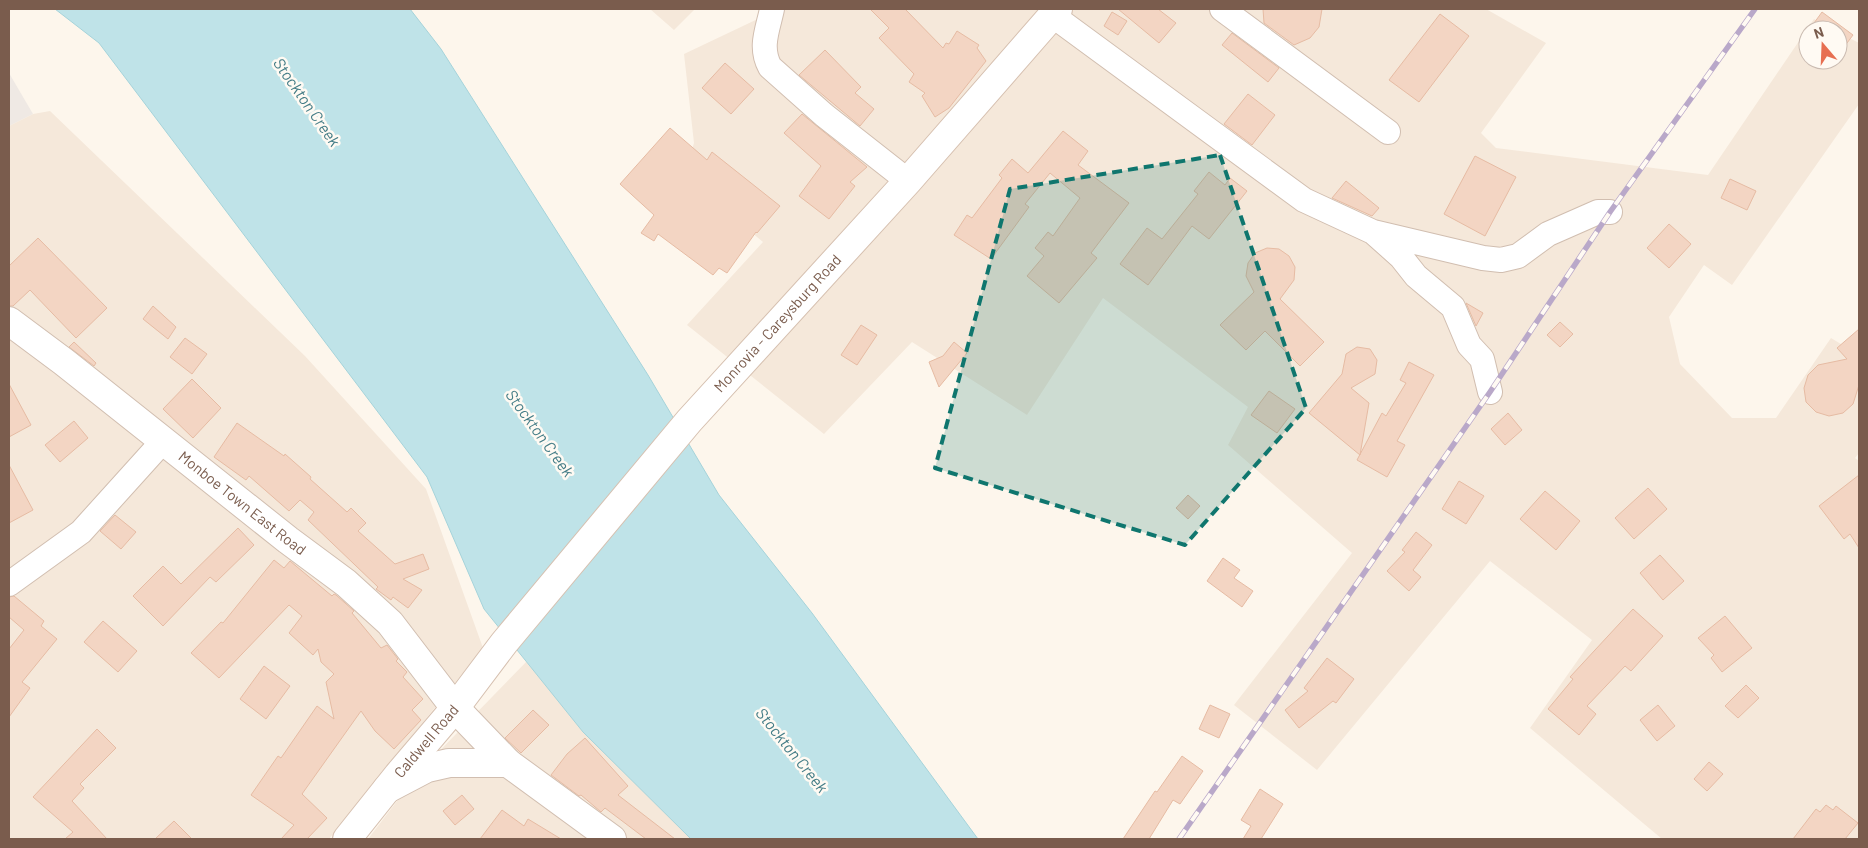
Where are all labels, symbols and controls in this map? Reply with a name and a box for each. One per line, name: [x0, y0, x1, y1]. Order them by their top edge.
north arrow: [1798, 20, 1848, 70]
text: N: [1811, 23, 1826, 42]
water label: Stockton Creek: [270, 54, 345, 150]
street label: Monrovia - Careysburg Road: [710, 250, 845, 396]
water label: Stockton Creek: [502, 385, 579, 480]
street label: Monboe Town East Road: [175, 447, 310, 558]
street label: Caldwell Road: [390, 701, 462, 781]
water label: Stockton Creek: [752, 704, 832, 796]

